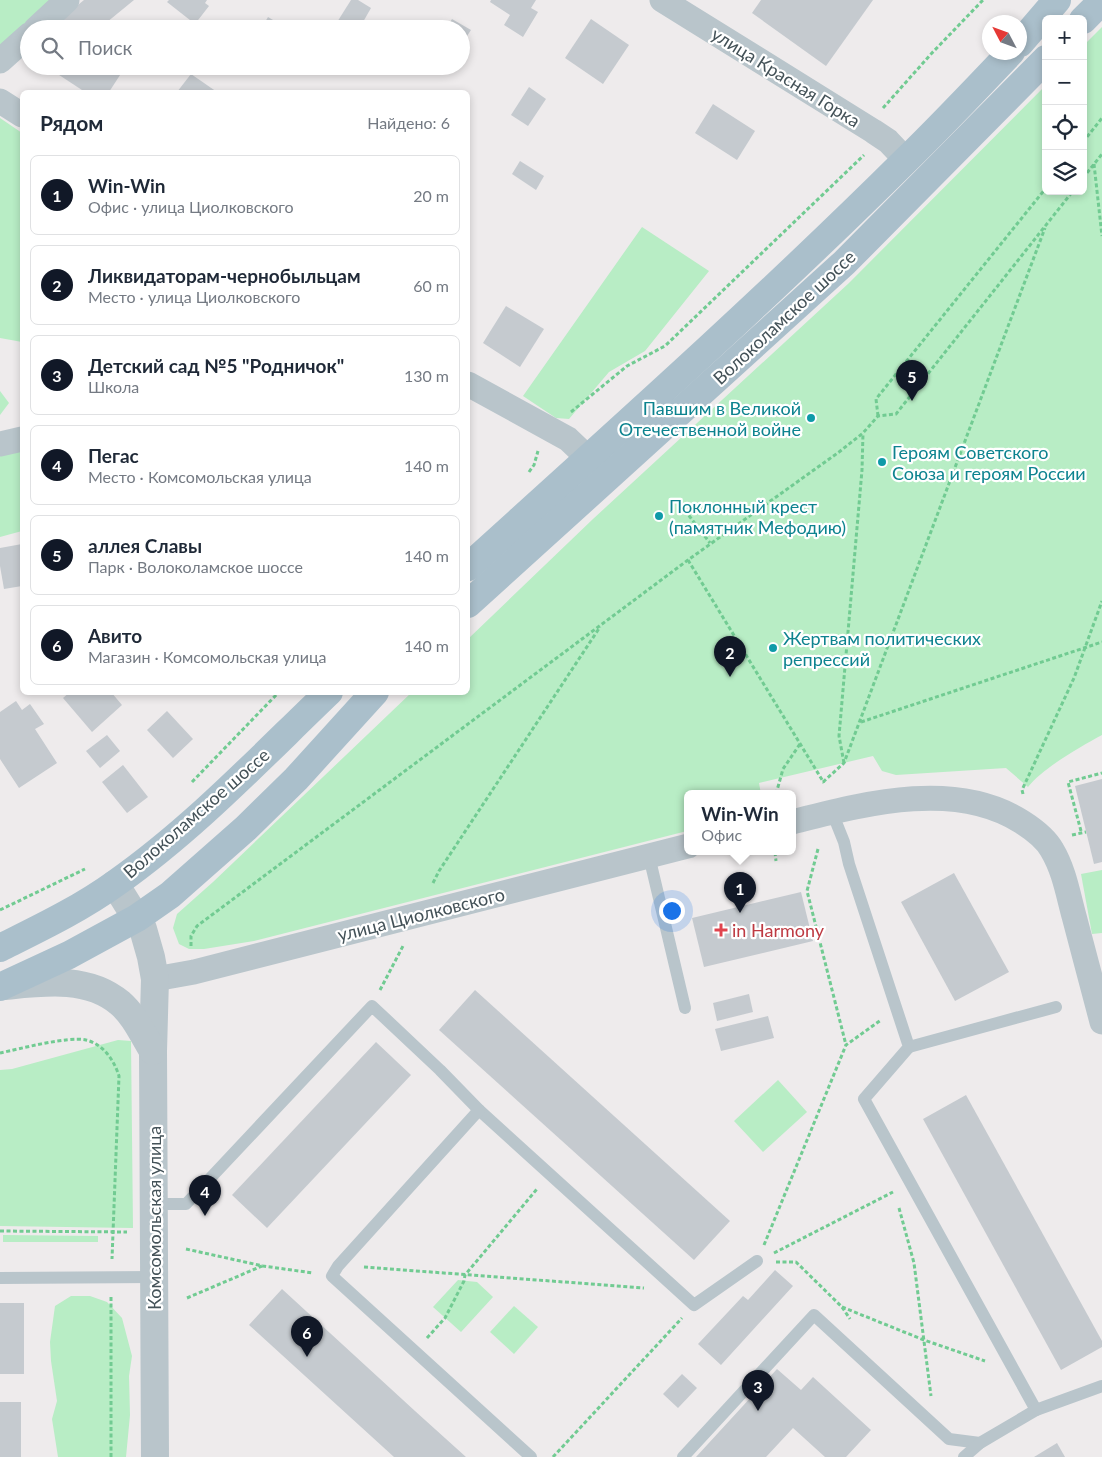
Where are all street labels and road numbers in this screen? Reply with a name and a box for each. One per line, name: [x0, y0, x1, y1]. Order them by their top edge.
street label: улица Красная Горка: [708, 22, 864, 132]
street label: Волоколамское шоссе: [708, 245, 860, 389]
street label: Волоколамское шоссе: [118, 744, 274, 882]
street label: улица Циолковского: [335, 883, 507, 945]
street label: Комсомольская улица: [143, 1126, 165, 1310]

